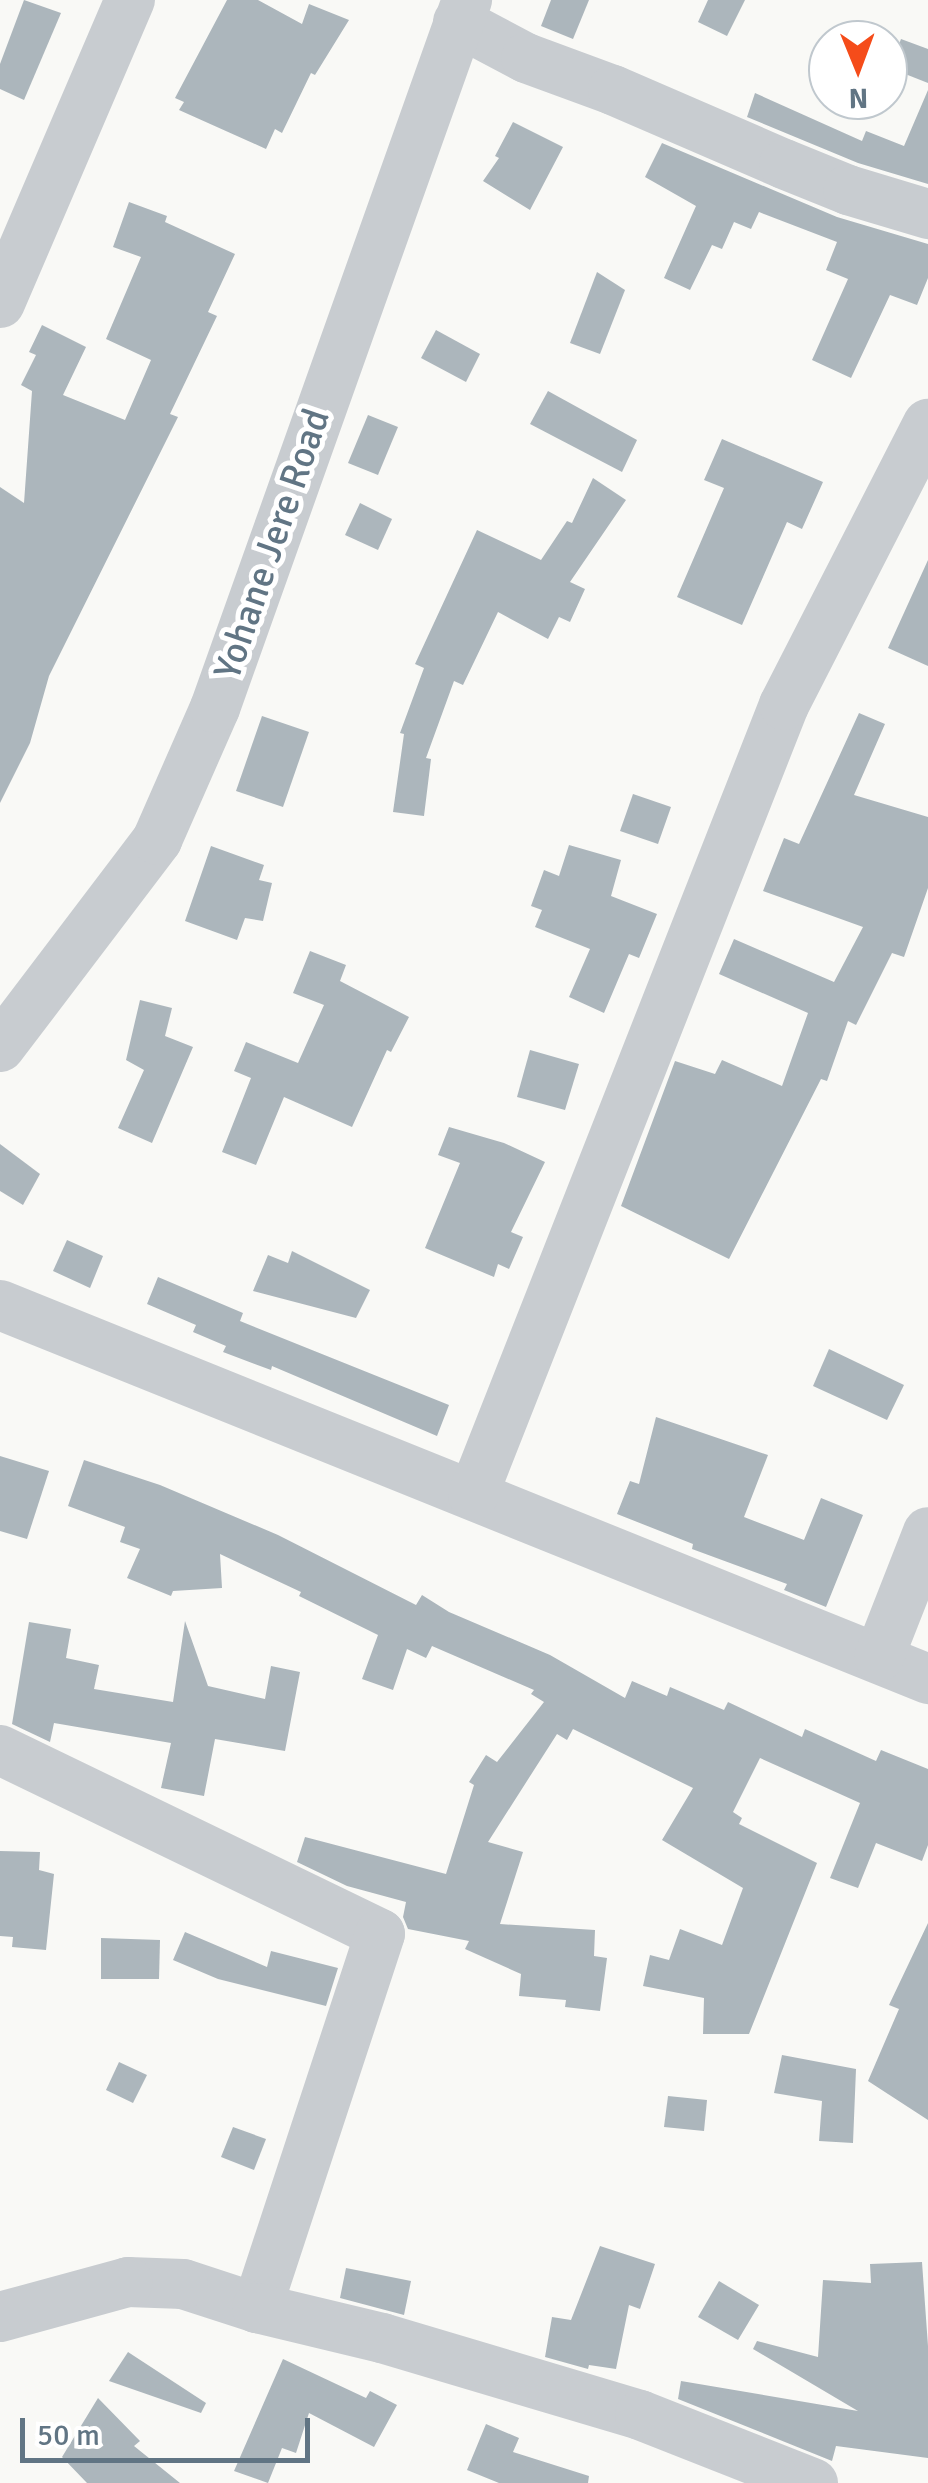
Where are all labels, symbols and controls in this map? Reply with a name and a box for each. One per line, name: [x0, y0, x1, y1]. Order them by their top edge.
north arrow: [808, 20, 908, 120]
text: N: [848, 81, 869, 115]
street label: Yohane Jere Road: [204, 403, 340, 685]
scale bar: [25, 2398, 315, 2460]
text: 50 m: [37, 2417, 100, 2454]

